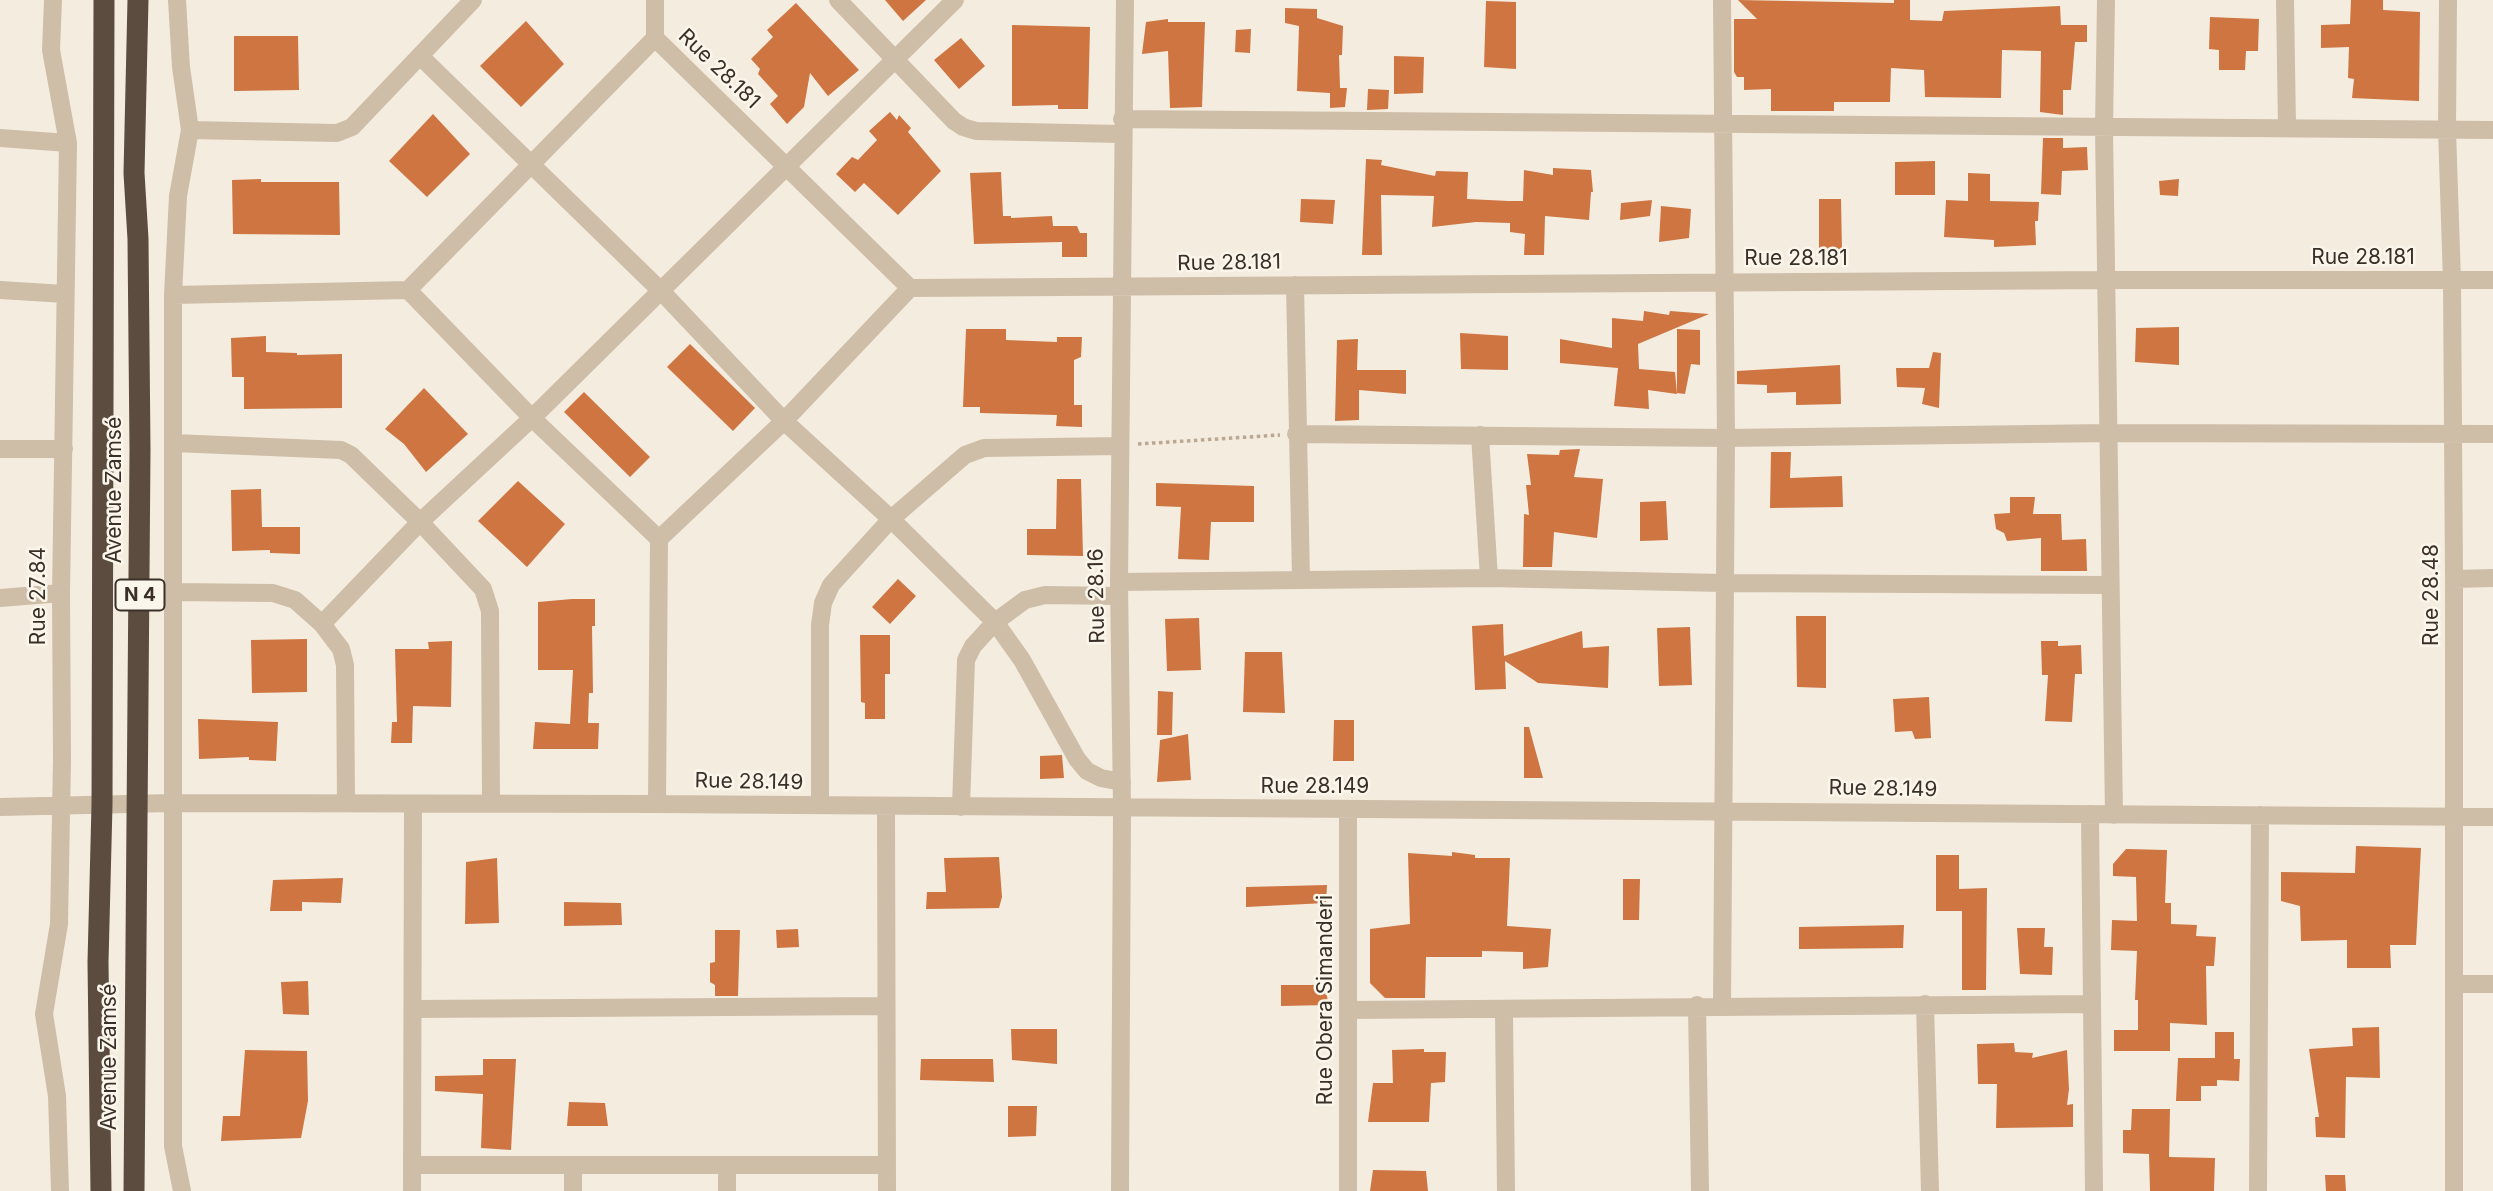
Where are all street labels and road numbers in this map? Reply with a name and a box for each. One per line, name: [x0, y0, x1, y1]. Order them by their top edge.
street label: Rue 28.181: [673, 24, 765, 114]
street label: Rue 28.181: [2311, 245, 2415, 271]
street label: Rue 28.181: [1744, 246, 1848, 272]
street label: Rue 28.181: [1177, 249, 1281, 277]
street label: Avenue Zamsé: [102, 417, 128, 563]
street label: Rue 28.48: [2419, 544, 2445, 646]
street label: Rue 27.84: [26, 547, 52, 645]
street label: Rue 28.16: [1084, 548, 1110, 644]
road number: N 4: [116, 580, 164, 610]
street label: Rue 28.149: [694, 768, 804, 796]
street label: Rue 28.149: [1261, 774, 1369, 800]
street label: Rue 28.149: [1828, 775, 1938, 803]
street label: Rue Obera Simanderi: [1313, 895, 1339, 1105]
street label: Avenue Zamsé: [97, 984, 123, 1130]

